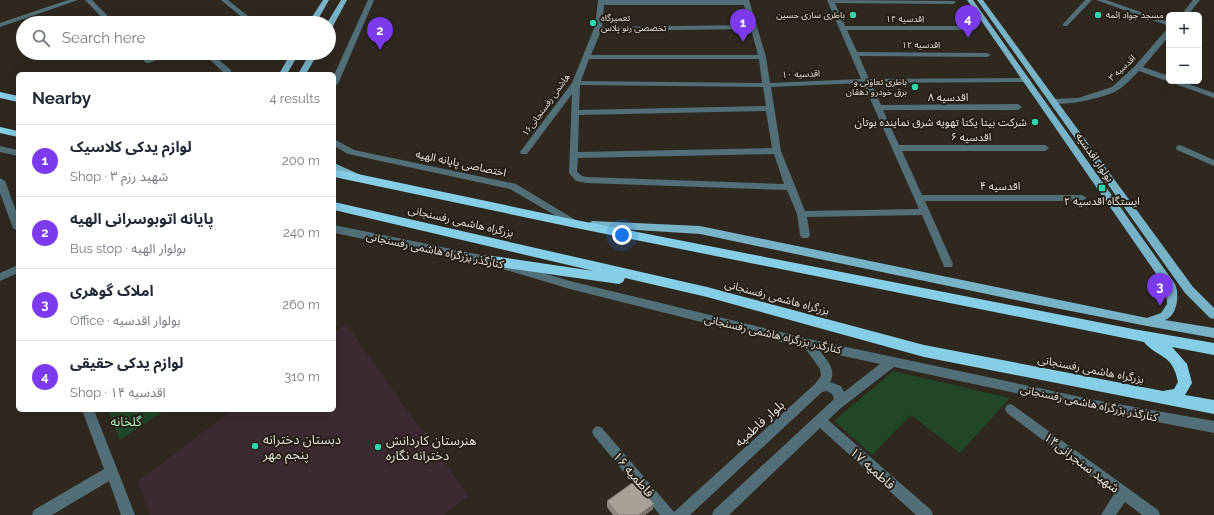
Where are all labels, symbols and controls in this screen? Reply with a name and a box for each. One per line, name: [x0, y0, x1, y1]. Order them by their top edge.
pin: 4: [955, 5, 981, 38]
pin: 1: [730, 9, 756, 42]
place label: باطری سازی حسین: [776, 10, 845, 21]
marker: باطری سازی حسین: [848, 10, 858, 20]
marker: مسجد جواد ائمه: [1093, 10, 1103, 20]
place label: مسجد جواد ائمه: [1106, 10, 1164, 21]
map controls: [1166, 12, 1202, 84]
button: +: [1166, 12, 1202, 48]
place label: تعمیرگاه تخصصی رنو پلاس: [601, 13, 667, 34]
street label: اقدسیه ۱۴: [886, 14, 924, 24]
search box: [16, 16, 336, 60]
pin: 2: [367, 17, 393, 50]
marker: تعمیرگاه تخصصی رنو پلاس: [588, 18, 598, 28]
icon: search: [30, 27, 52, 49]
text: Search here: [62, 29, 145, 47]
street label: اقدسیه ۱۲: [902, 40, 940, 50]
button: −: [1166, 48, 1202, 84]
street label: اقدسیه ۳: [1106, 53, 1138, 83]
street label: اقدسیه ۱۰: [782, 68, 820, 80]
street label: هاشمی رفسنجانی۱۶: [520, 72, 573, 139]
place label: باطری تعاونی و برق خودرو دهقان: [846, 77, 907, 98]
marker: باطری تعاونی و برق خودرو دهقان: [910, 82, 920, 92]
text: Nearby: [32, 88, 91, 108]
text: 4 results: [269, 91, 320, 106]
street label: اقدسیه ۸: [928, 91, 968, 104]
place label: شرکت بیتا یکتا تهویه شرق نماینده بوتان: [855, 116, 1027, 129]
marker: شرکت بیتا یکتا تهویه شرق نماینده بوتان: [1030, 117, 1040, 127]
street label: بولوار اقدسیه: [1073, 130, 1116, 184]
street label: اقدسیه ۶: [951, 131, 991, 144]
text: لوازم یدکی کلاسیک: [70, 138, 192, 156]
street label: اختصاصی پایانه الهیه: [414, 148, 507, 181]
text: 1: [42, 153, 48, 168]
text: 200 m: [282, 153, 320, 168]
text: Shop · شهید رزم ۳: [70, 169, 168, 184]
street label: اقدسیه ۴: [980, 180, 1020, 193]
marker: ایستگاه اقدسیه ۲: [1097, 183, 1107, 193]
place label: ایستگاه اقدسیه ۲: [1064, 195, 1140, 208]
street label: بزرگراه هاشمی رفسنجانی: [407, 203, 515, 240]
text: پایانه اتوبوسرانی الهیه: [70, 210, 214, 228]
text: 2: [41, 225, 49, 240]
text: 240 m: [283, 225, 320, 240]
your location: [612, 225, 632, 245]
street label: کنارگذر بزرگراه هاشمی رفسنجانی: [365, 230, 505, 272]
text: Bus stop · بولوار الهیه: [70, 241, 186, 256]
pin: 3: [1147, 273, 1173, 306]
street label: بزرگراه هاشمی رفسنجانی: [723, 277, 831, 318]
text: املاک گوهری: [70, 282, 154, 300]
text: 3: [41, 297, 49, 312]
text: 260 m: [282, 297, 320, 312]
street label: کنارگذر بزرگراه هاشمی رفسنجانی: [703, 312, 843, 357]
text: Office · بولوار اقدسیه: [70, 313, 181, 328]
street label: بزرگراه هاشمی رفسنجانی: [1037, 353, 1145, 386]
text: لوازم یدکی حقیقی: [70, 354, 184, 372]
text: 4: [41, 369, 49, 384]
text: 310 m: [284, 369, 320, 384]
street label: کنارگذر بزرگراه هاشمی رفسنجانی: [1019, 383, 1159, 425]
text: Shop · اقدسیه ۱۴: [70, 385, 166, 400]
street label: بلوار فاطمیه: [731, 397, 787, 450]
park label: گلخانه: [110, 414, 142, 429]
street label: شهید سنجرانی۱۴: [1040, 429, 1122, 496]
place label: دبستان دخترانه پنجم مهر: [262, 432, 341, 465]
place label: هنرستان کاردانش دخترانه نگاره: [386, 433, 477, 463]
marker: دبستان دخترانه پنجم مهر: [250, 441, 260, 451]
marker: هنرستان کاردانش دخترانه نگاره: [373, 442, 383, 452]
street label: فاطمیه ۱۷: [847, 444, 898, 493]
street label: فاطمیه ۱۶: [610, 449, 658, 500]

